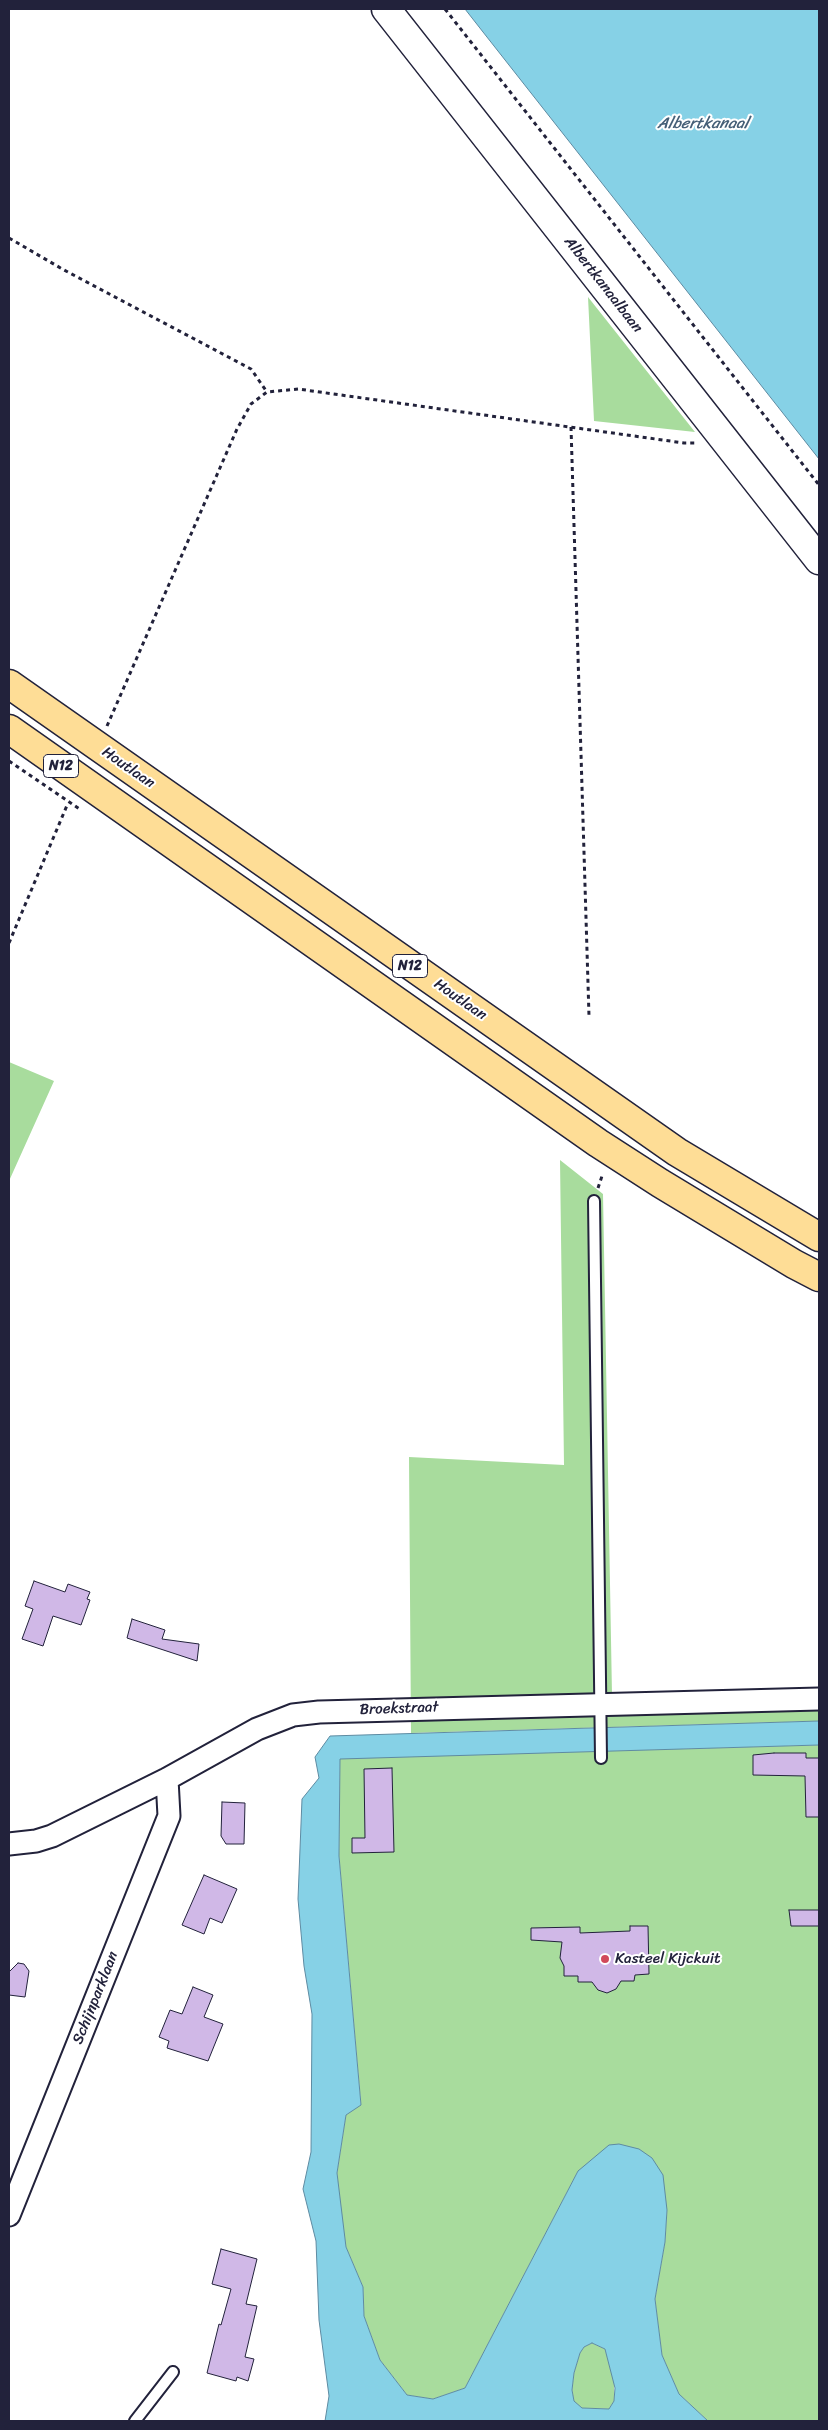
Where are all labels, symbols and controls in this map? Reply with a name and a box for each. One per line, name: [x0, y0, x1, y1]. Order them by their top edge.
water label: Albertkanaal: [657, 114, 749, 134]
street label: Albertkanaalbaan: [560, 233, 646, 337]
street label: Houtlaan: [98, 743, 158, 793]
road number: N12: [44, 754, 78, 778]
road number: N12: [392, 954, 428, 978]
street label: Houtlaan: [430, 975, 490, 1025]
street label: Broekstraat: [359, 1699, 439, 1719]
street label: Schijnparklaan: [69, 1949, 123, 2047]
place label: Kasteel Kijckuit: [615, 1950, 721, 1968]
marker: Kasteel Kijckuit: [599, 1953, 611, 1965]

